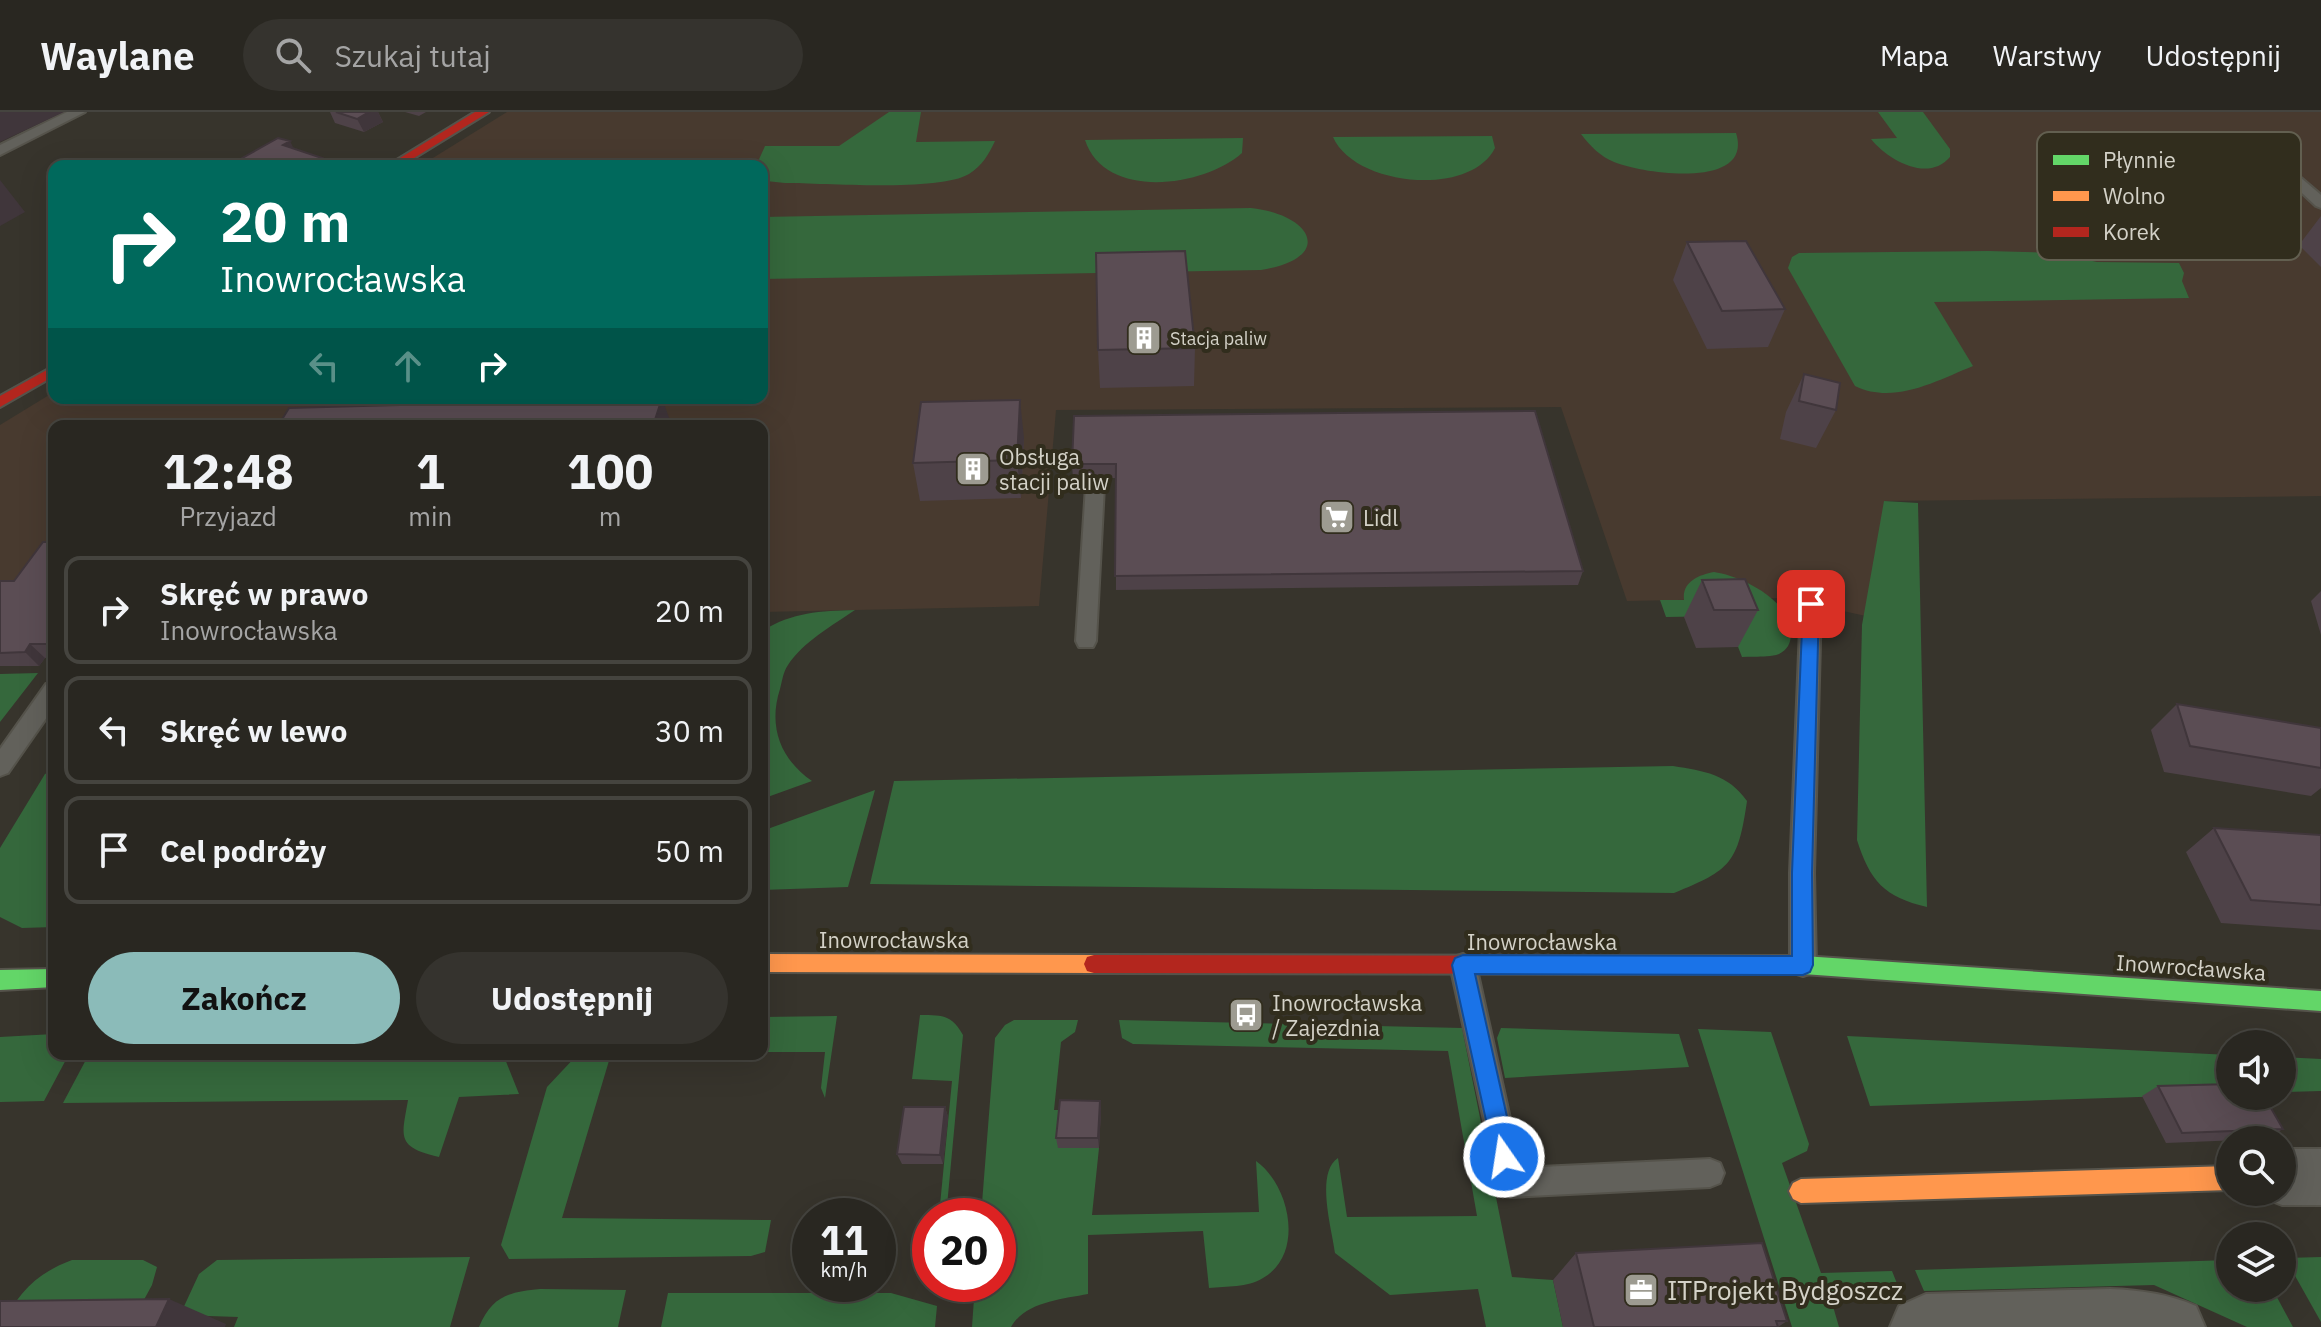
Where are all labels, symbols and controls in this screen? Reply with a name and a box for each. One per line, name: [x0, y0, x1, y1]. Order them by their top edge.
search box: [243, 19, 803, 91]
text: Waylane: [40, 31, 195, 80]
icon: search: [271, 33, 315, 77]
text: Szukaj tutaj: [335, 36, 491, 75]
text: Mapa: [1880, 37, 1949, 74]
text: Warstwy: [1993, 37, 2101, 74]
text: Udostępnij: [2145, 37, 2281, 74]
legend: [2037, 132, 2301, 260]
text: Płynnie: [2103, 145, 2176, 174]
text: Wolno: [2103, 181, 2165, 210]
text: 20 m: [220, 185, 350, 257]
icon: right: [88, 192, 192, 296]
text: Korek: [2103, 217, 2161, 246]
text: Inowrocławska: [220, 255, 466, 302]
building icon: Stacja paliw: [1125, 319, 1163, 357]
place label: Stacja paliw: [1170, 327, 1267, 350]
icon: left: [302, 344, 346, 388]
icon: ahead: [386, 344, 430, 388]
icon: right: [470, 344, 514, 388]
text: 12:48: [163, 440, 294, 502]
text: 1: [416, 440, 445, 502]
text: 100: [567, 440, 653, 502]
place label: Obsługa stacji paliw: [999, 442, 1109, 496]
building icon: Obsługa stacji paliw: [954, 450, 992, 488]
supermarket icon: Lidl: [1318, 498, 1356, 536]
text: Przyjazd: [179, 499, 277, 533]
text: min: [408, 499, 452, 533]
text: m: [599, 499, 621, 533]
place label: Lidl: [1363, 503, 1398, 532]
pin: [1777, 570, 1845, 638]
text: Skręć w prawo: [160, 574, 368, 613]
icon: arrive: [1789, 582, 1833, 626]
icon: right: [92, 588, 136, 632]
text: 20 m: [655, 591, 724, 630]
text: Inowrocławska: [160, 613, 338, 647]
icon: left: [92, 708, 136, 752]
text: Skręć w lewo: [160, 711, 347, 750]
text: 30 m: [655, 711, 724, 750]
icon: arrive: [92, 828, 136, 872]
text: Cel podróży: [160, 831, 326, 870]
text: 50 m: [655, 831, 724, 870]
street label: Inowrocławska: [819, 925, 969, 954]
street label: Inowrocławska: [1467, 927, 1617, 956]
street label: Inowrocławska: [2115, 947, 2267, 987]
button: Zakończ: [88, 952, 400, 1044]
button: Udostępnij: [416, 952, 728, 1044]
place label: Inowrocławska / Zajezdnia: [1272, 988, 1423, 1042]
bus stop icon: Inowrocławska / Zajezdnia: [1227, 996, 1265, 1034]
map controls: [2216, 1030, 2296, 1302]
button: sound: [2216, 1030, 2296, 1110]
position arrow: [1462, 1115, 1546, 1199]
button: search: [2216, 1126, 2296, 1206]
speed limit sign: 20: [912, 1198, 1016, 1302]
text: 11: [820, 1214, 868, 1266]
button: layers: [2216, 1222, 2296, 1302]
text: km/h: [820, 1256, 868, 1283]
office icon: ITProjekt Bydgoszcz: [1622, 1271, 1660, 1309]
place label: ITProjekt Bydgoszcz: [1667, 1273, 1903, 1307]

